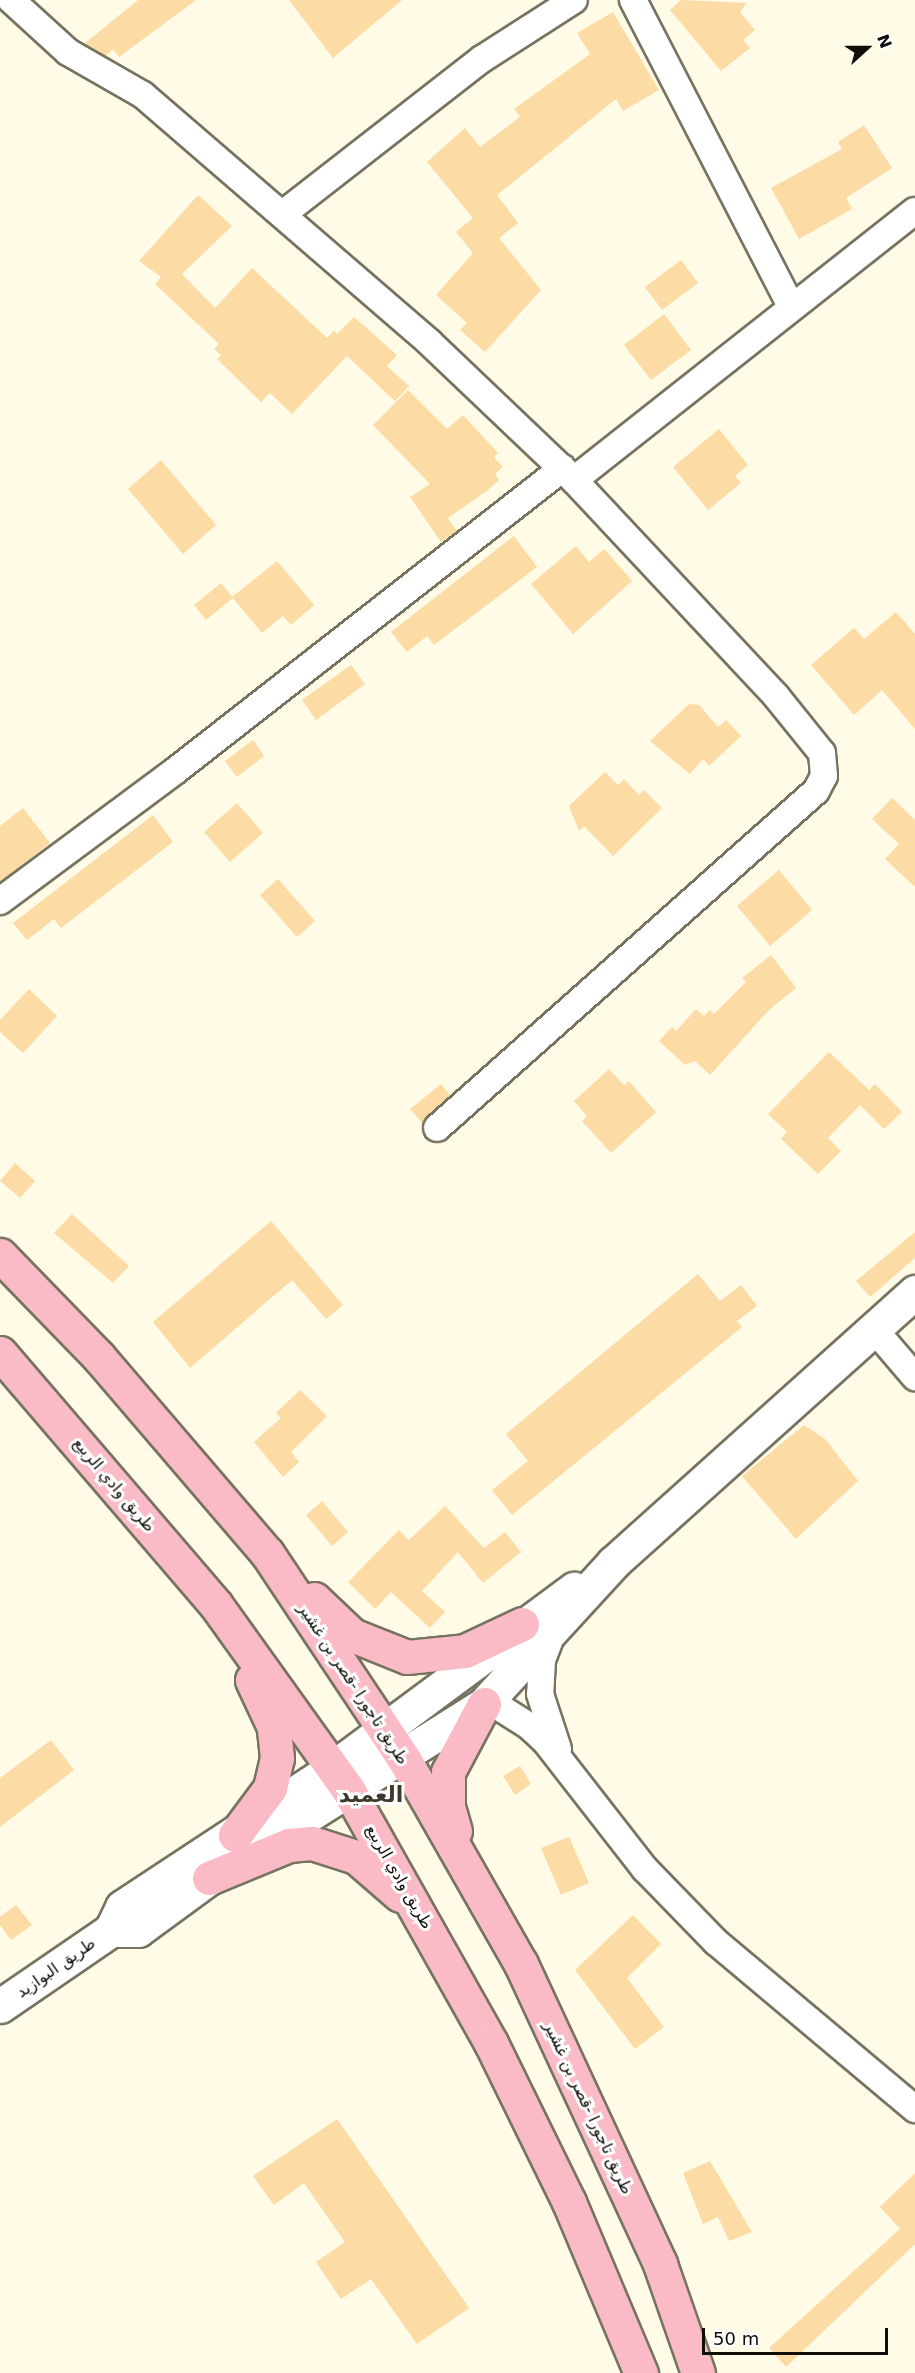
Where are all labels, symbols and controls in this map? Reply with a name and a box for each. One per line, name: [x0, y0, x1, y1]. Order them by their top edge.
north arrow: [837, 18, 897, 78]
text: N: [873, 32, 896, 51]
street label: طريق وادي الربيع: [69, 1434, 159, 1536]
street label: طريق تاجورا -قصر بن غشير: [294, 1600, 412, 1768]
district label: العميد: [339, 1782, 403, 1808]
street label: طريق وادي الربيع: [361, 1821, 437, 1933]
street label: طريق البوازيد: [13, 1934, 99, 2002]
street label: طريق تاجورا -قصر بن غشير: [539, 2019, 637, 2197]
scale bar: [705, 2316, 891, 2354]
text: 50 m: [713, 2328, 759, 2349]

